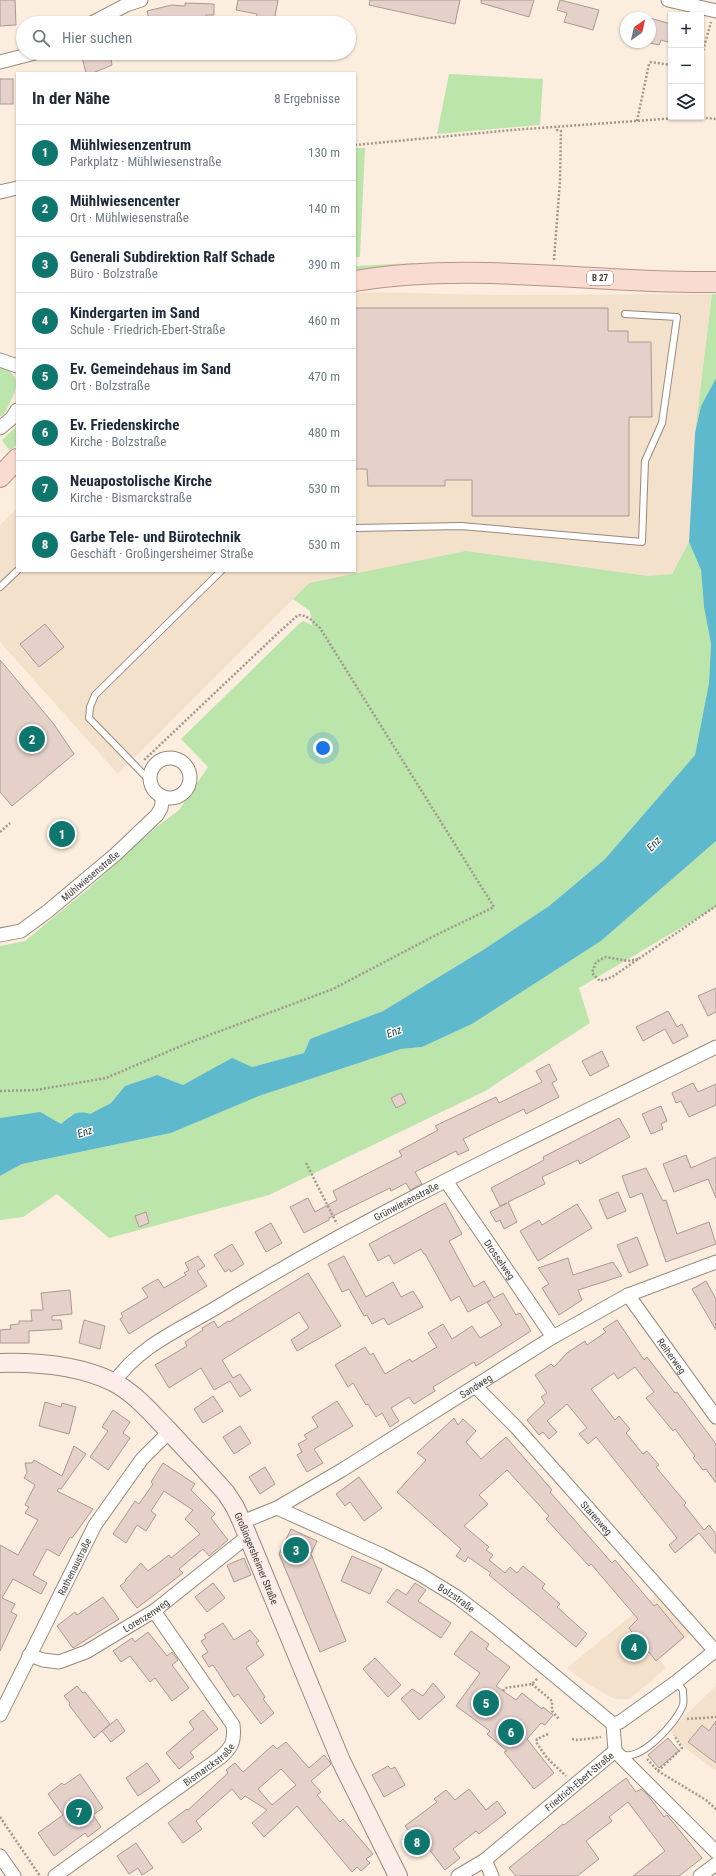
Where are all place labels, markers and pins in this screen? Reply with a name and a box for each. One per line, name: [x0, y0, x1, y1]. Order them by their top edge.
pin: 2: [19, 724, 45, 754]
pin: 1: [49, 819, 75, 849]
pin: 3: [283, 1535, 309, 1565]
pin: 4: [621, 1632, 647, 1662]
pin: 5: [473, 1688, 499, 1718]
pin: 6: [498, 1717, 524, 1747]
pin: 7: [66, 1797, 92, 1827]
pin: 8: [404, 1827, 430, 1857]

